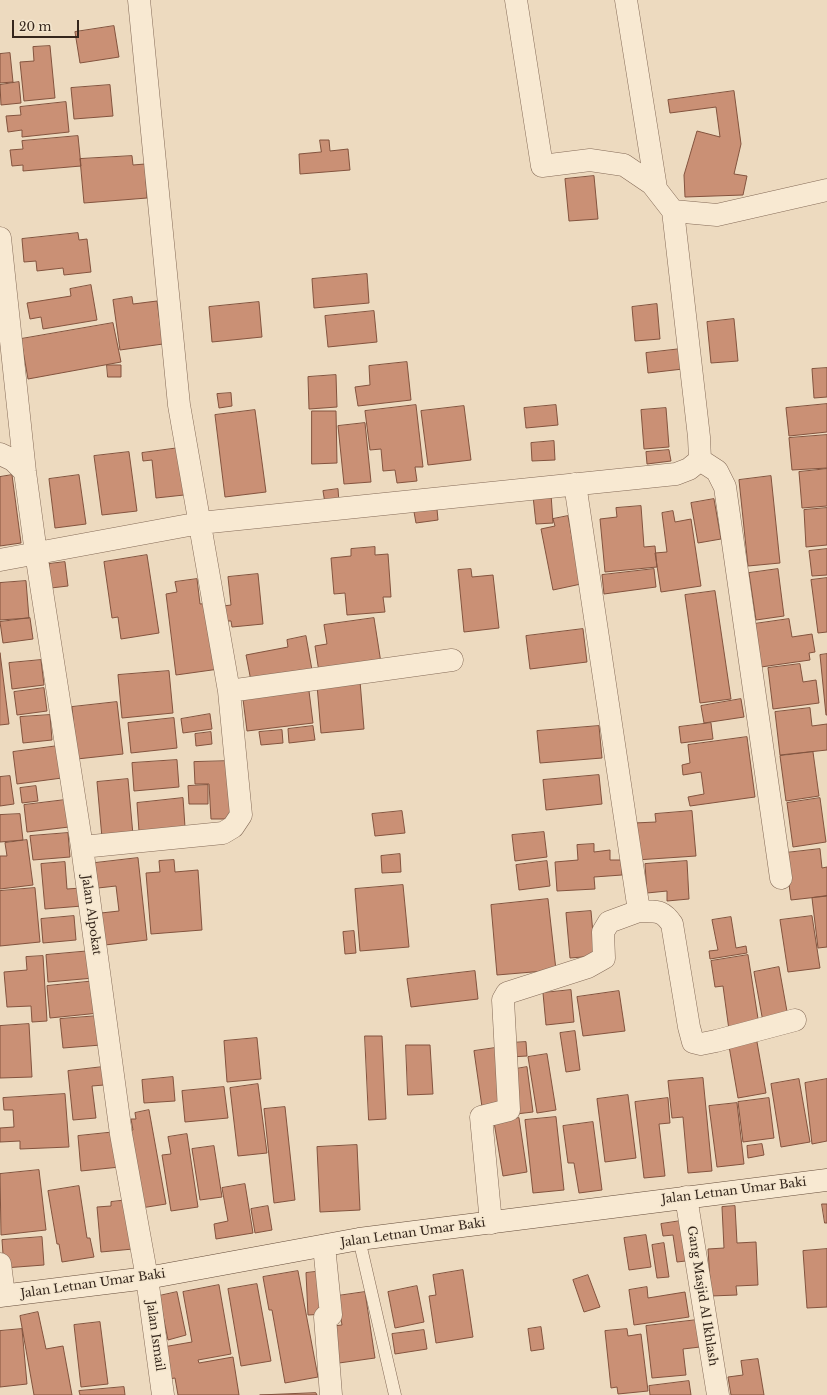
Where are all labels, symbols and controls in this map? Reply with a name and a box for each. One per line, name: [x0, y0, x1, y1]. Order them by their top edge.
scale bar: [14, 12, 81, 38]
text: 20 m: [19, 19, 51, 34]
street label: Jalan Alpokat: [78, 874, 104, 956]
street label: Jalan Letnan Umar Baki: [661, 1175, 807, 1207]
street label: Jalan Letnan Umar Baki: [340, 1216, 486, 1250]
street label: Gang Masjid Al Ikhlash: [684, 1225, 720, 1367]
street label: Jalan Letnan Umar Baki: [20, 1267, 166, 1301]
street label: Jalan Ismail: [143, 1300, 167, 1372]

